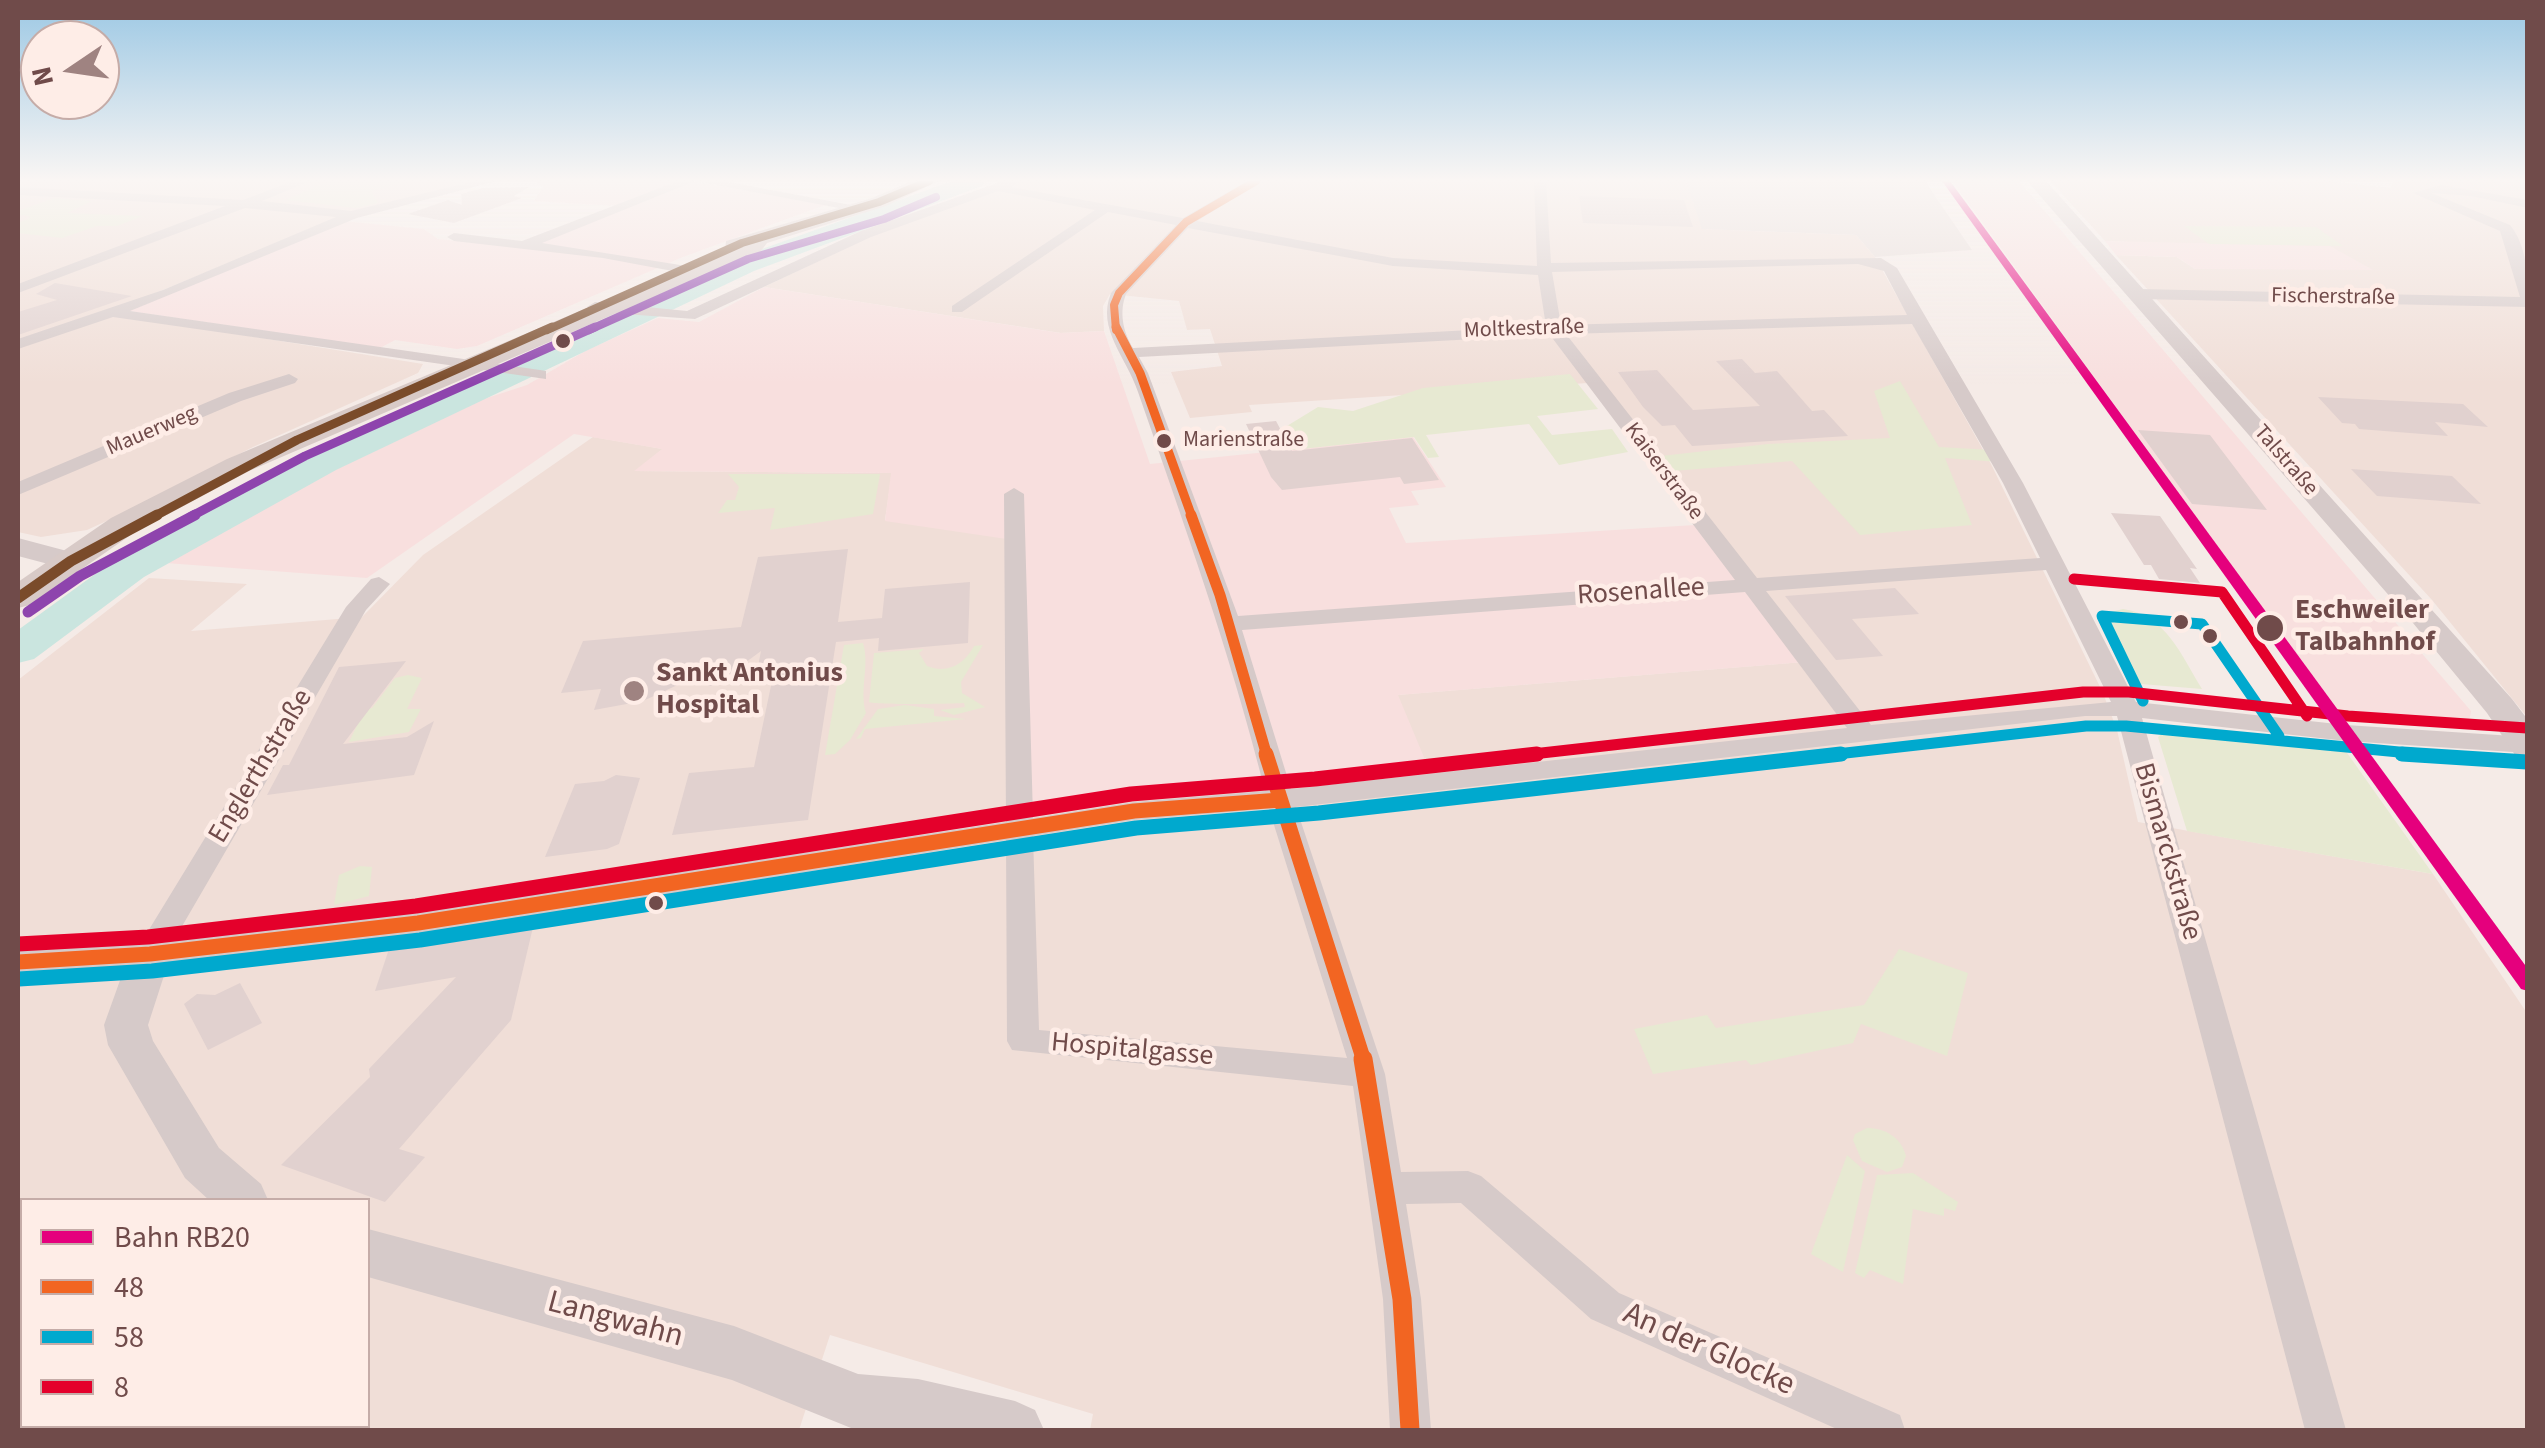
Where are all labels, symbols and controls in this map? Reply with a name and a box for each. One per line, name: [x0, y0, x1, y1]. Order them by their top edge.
north arrow: [20, 20, 120, 120]
text: N: [21, 63, 64, 90]
street label: Fischerstraße: [2271, 284, 2395, 312]
street label: Moltkestraße: [1463, 315, 1585, 345]
unlabelled marker: [553, 331, 573, 351]
street label: Mauerweg: [103, 401, 201, 463]
street label: Kaiserstraße: [1618, 418, 1708, 526]
street label: Talstraße: [2247, 420, 2323, 502]
place label: Marienstraße: [1183, 428, 1304, 454]
marker: Marienstraße: [1154, 431, 1174, 451]
street label: Rosenallee: [1576, 572, 1706, 614]
place label: Eschweiler Talbahnhof: [2295, 595, 2435, 661]
unlabelled marker: [2171, 612, 2191, 632]
marker: Eschweiler Talbahnhof: [2254, 612, 2286, 644]
unlabelled marker: [2200, 626, 2220, 646]
place label: Sankt Antonius Hospital: [656, 658, 843, 724]
marker: Sankt Antonius Hospital: [621, 678, 647, 704]
street label: Englerthstraße: [203, 684, 321, 850]
street label: Bismarckstraße: [2125, 760, 2207, 944]
unlabelled marker: [646, 893, 666, 913]
street label: Hospitalgasse: [1049, 1027, 1215, 1075]
legend: [20, 1198, 370, 1428]
text: Bahn RB20: [114, 1216, 250, 1259]
text: 48: [114, 1266, 144, 1309]
street label: Langwahn: [543, 1284, 687, 1358]
street label: An der Glocke: [1616, 1296, 1800, 1406]
text: 58: [114, 1316, 144, 1359]
text: 8: [114, 1366, 129, 1409]

